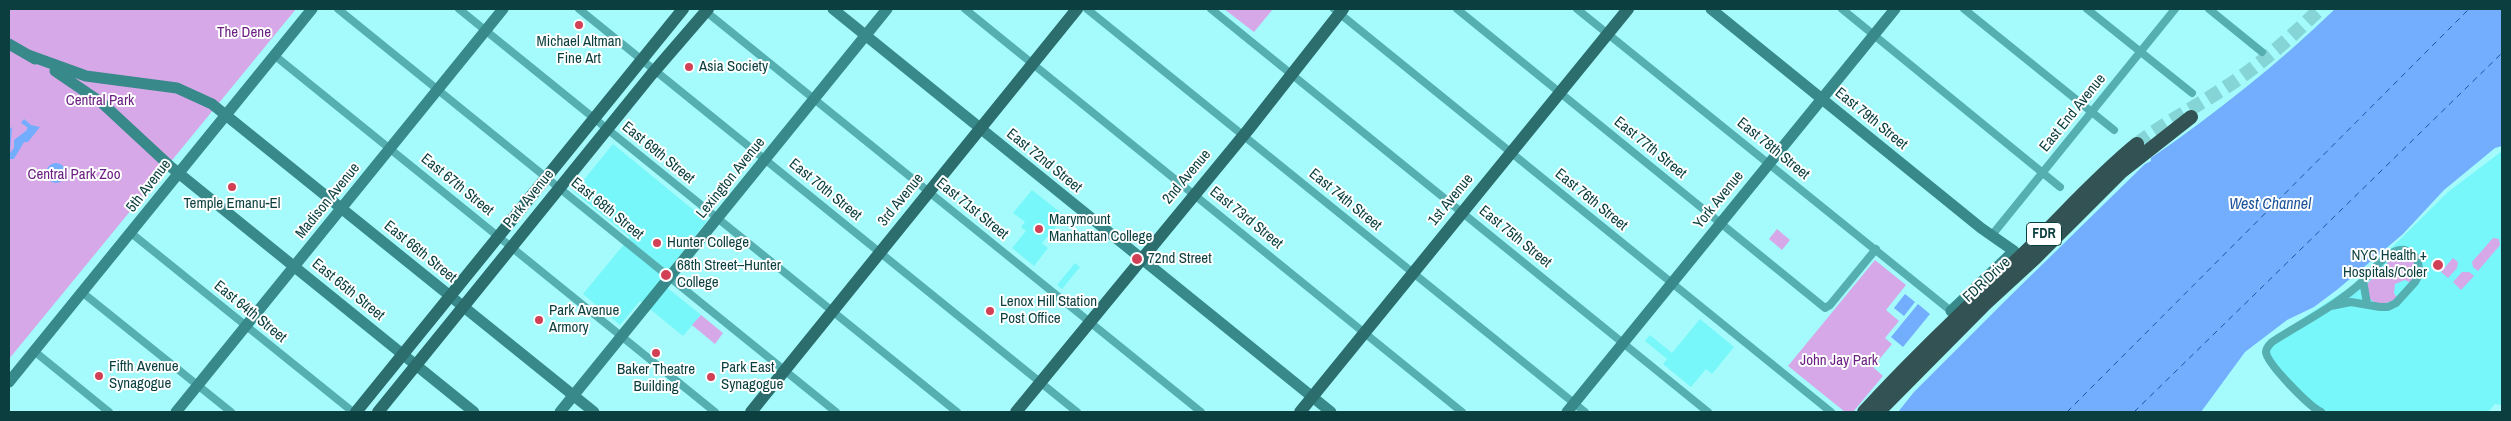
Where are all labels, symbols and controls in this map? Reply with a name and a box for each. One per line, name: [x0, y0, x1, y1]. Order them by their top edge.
marker: Michael Altman Fine Art: [573, 19, 585, 31]
park label: The Dene: [217, 24, 271, 42]
place label: Michael Altman Fine Art: [537, 33, 621, 68]
place label: Asia Society: [699, 58, 768, 76]
marker: Asia Society: [683, 61, 695, 73]
street label: East End Avenue: [2036, 70, 2110, 156]
street label: East 79th Street: [1831, 84, 1911, 154]
park label: Central Park: [66, 92, 134, 110]
street label: East 77th Street: [1610, 113, 1690, 183]
street label: East 78th Street: [1733, 114, 1813, 184]
street label: East 69th Street: [618, 118, 698, 188]
street label: East 72nd Street: [1003, 125, 1085, 197]
street label: Lexington Avenue: [693, 134, 769, 222]
street label: 2nd Avenue: [1159, 146, 1215, 208]
street label: East 67th Street: [417, 150, 497, 220]
street label: East 70th Street: [785, 155, 865, 225]
street label: 5th Avenue: [123, 156, 175, 216]
street label: Madison Avenue: [292, 160, 364, 242]
street label: East 74th Street: [1305, 165, 1385, 235]
street label: East 76th Street: [1551, 165, 1631, 235]
park label: Central Park Zoo: [28, 166, 120, 184]
street label: Park Avenue: [500, 166, 558, 232]
street label: York Avenue: [1690, 167, 1748, 233]
street label: 3rd Avenue: [874, 170, 928, 230]
street label: 1st Avenue: [1425, 171, 1477, 229]
street label: East 68th Street: [567, 174, 647, 244]
street label: East 71st Street: [932, 174, 1012, 244]
marker: Temple Emanu-El: [226, 181, 238, 193]
street label: East 73rd Street: [1206, 183, 1286, 253]
place label: Temple Emanu-El: [183, 195, 281, 213]
water label: West Channel: [2229, 195, 2311, 215]
street label: East 75th Street: [1475, 202, 1555, 272]
place label: Marymount Manhattan College: [1049, 211, 1152, 246]
street label: East 66th Street: [380, 217, 460, 287]
road number: FDR: [2026, 222, 2062, 245]
marker: Marymount Manhattan College: [1033, 223, 1045, 235]
place label: Hunter College: [667, 234, 749, 252]
marker: Hunter College: [651, 237, 663, 249]
place label: NYC Health + Hospitals/Coler: [2343, 247, 2427, 282]
place label: 72nd Street: [1148, 250, 1212, 268]
marker: 72nd Street: [1130, 252, 1144, 266]
street label: FDR Drive: [1960, 254, 2014, 306]
street label: East 65th Street: [308, 255, 388, 325]
place label: 68th Street–Hunter College: [677, 257, 781, 292]
marker: NYC Health + Hospitals/Coler: [2431, 258, 2445, 272]
marker: 68th Street–Hunter College: [659, 268, 673, 282]
street label: East 64th Street: [210, 277, 290, 347]
place label: Lenox Hill Station Post Office: [1000, 293, 1097, 328]
place label: Park Avenue Armory: [549, 302, 619, 337]
marker: Lenox Hill Station Post Office: [984, 305, 996, 317]
marker: Park Avenue Armory: [533, 314, 545, 326]
marker: Baker Theatre Building: [650, 347, 662, 359]
park label: John Jay Park: [1800, 352, 1878, 370]
place label: Fifth Avenue Synagogue: [109, 358, 179, 393]
place label: Park East Synagogue: [721, 359, 783, 394]
place label: Baker Theatre Building: [617, 361, 695, 396]
marker: Fifth Avenue Synagogue: [93, 370, 105, 382]
marker: Park East Synagogue: [705, 371, 717, 383]

